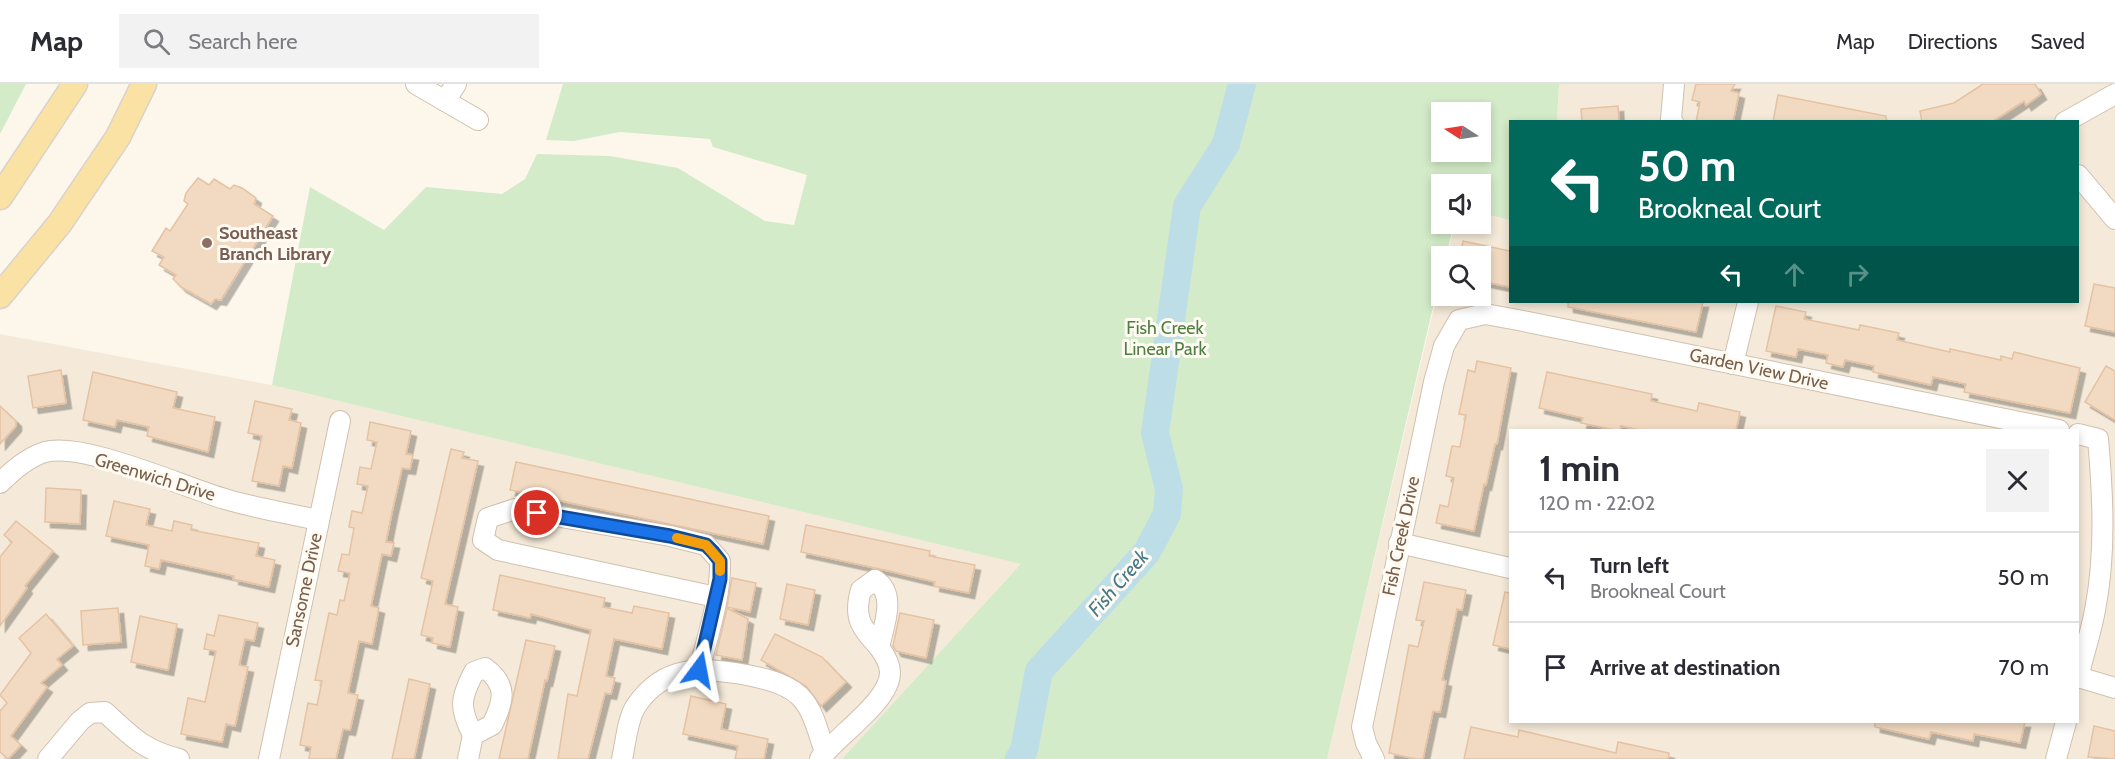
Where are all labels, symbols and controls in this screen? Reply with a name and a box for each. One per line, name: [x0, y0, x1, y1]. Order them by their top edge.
search box: [119, 14, 539, 68]
text: Map: [30, 24, 83, 58]
icon: search: [140, 25, 173, 58]
text: Search here: [188, 28, 297, 55]
text: Map: [1836, 29, 1875, 54]
text: Directions: [1908, 29, 1997, 54]
text: Saved: [2030, 29, 2085, 54]
north arrow: [1431, 102, 1491, 162]
map controls: [1431, 102, 1491, 306]
text: 50 m: [1638, 140, 1736, 192]
icon: left: [1539, 144, 1617, 222]
button: sound: [1431, 174, 1491, 234]
text: Brookneal Court: [1638, 192, 1821, 225]
place label: Southeast Branch Library: [219, 222, 331, 265]
marker: Southeast Branch Library: [200, 236, 214, 250]
button: search: [1431, 246, 1491, 306]
icon: left: [1715, 258, 1748, 291]
icon: ahead: [1778, 258, 1811, 291]
icon: right: [1841, 258, 1874, 291]
park label: Fish Creek Linear Park: [1124, 317, 1207, 360]
street label: Garden View Drive: [1687, 343, 1831, 395]
text: 1 min: [1539, 446, 1620, 490]
street label: Greenwich Drive: [92, 448, 218, 506]
button: close: [1986, 449, 2049, 512]
street label: Fish Creek Drive: [1378, 474, 1424, 598]
pin: [511, 487, 562, 538]
text: 120 m · 22:02: [1539, 491, 1655, 515]
icon: arrive: [520, 496, 553, 529]
street label: Sansome Drive: [281, 531, 327, 649]
water label: Fish Creek: [1083, 544, 1154, 621]
text: Turn left: [1590, 552, 1669, 579]
icon: left: [1539, 561, 1572, 594]
text: 50 m: [1997, 564, 2049, 591]
text: Brookneal Court: [1590, 579, 1726, 603]
position arrow: [667, 638, 731, 702]
icon: arrive: [1539, 651, 1572, 684]
text: Arrive at destination: [1590, 654, 1780, 681]
text: 70 m: [1999, 654, 2049, 681]

